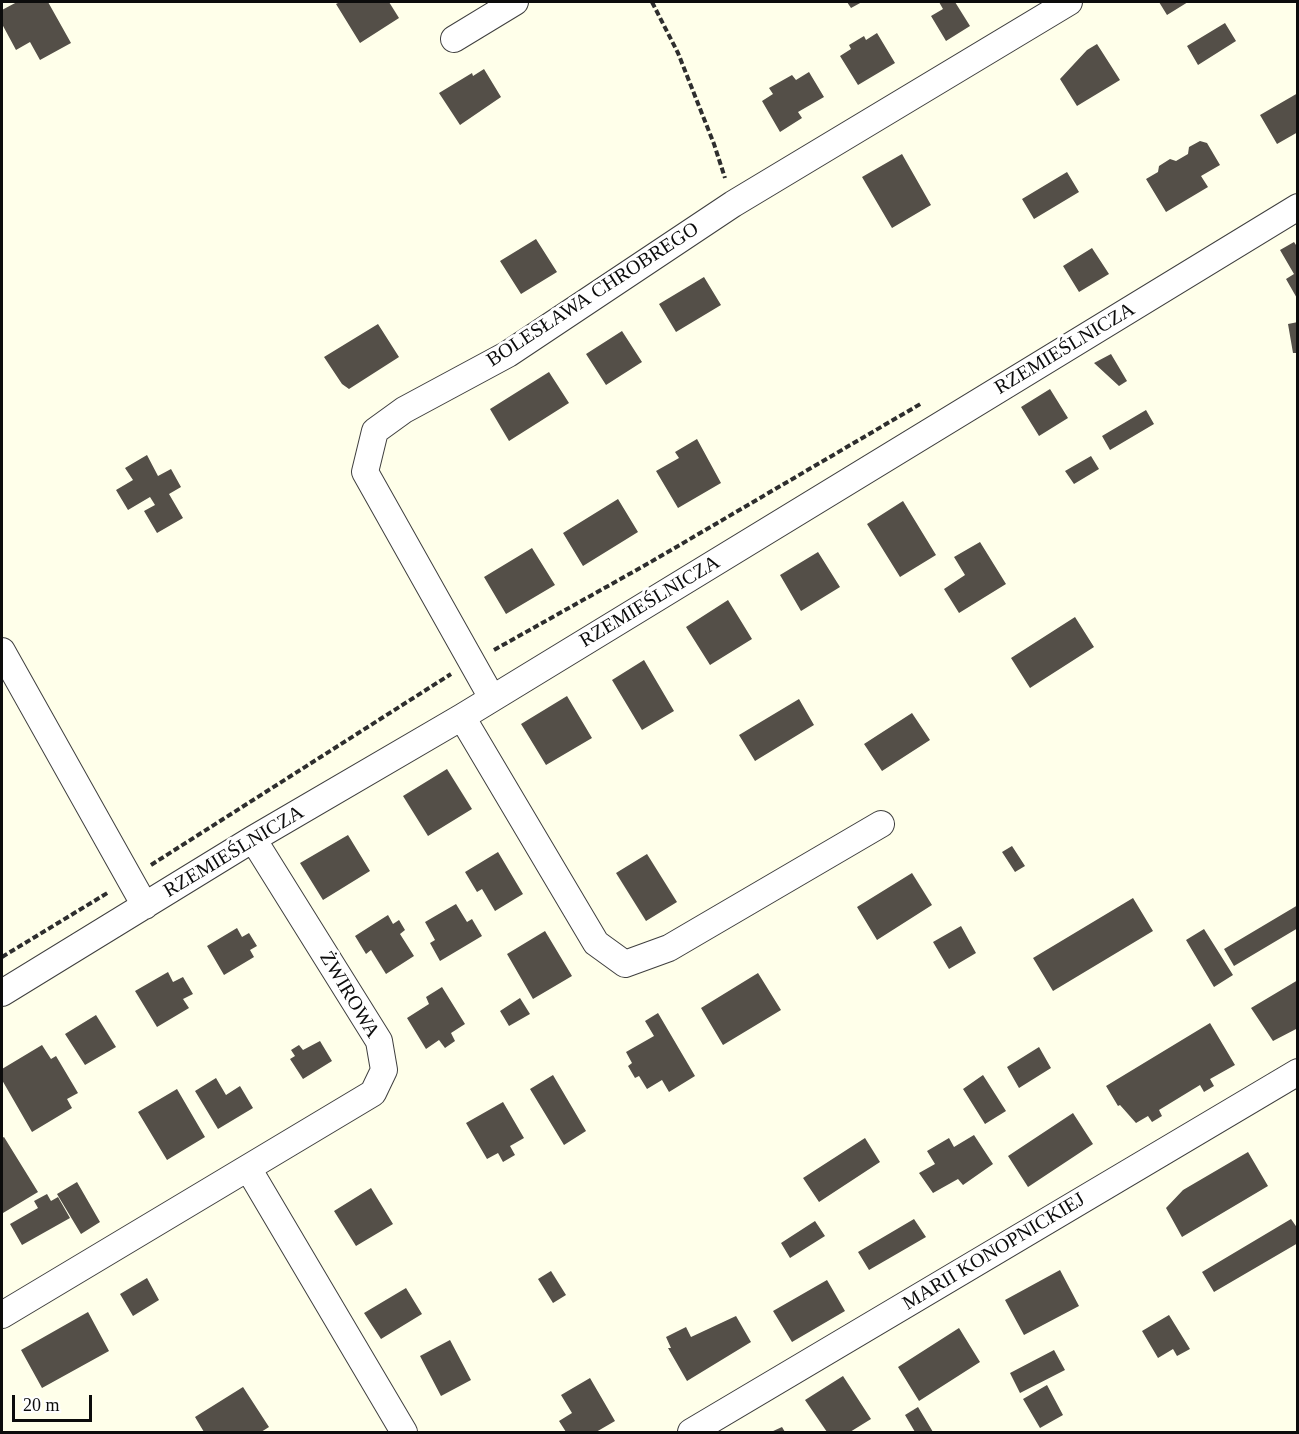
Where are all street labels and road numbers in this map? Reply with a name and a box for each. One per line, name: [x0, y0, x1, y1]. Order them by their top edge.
street label: BOLESŁAWA CHROBREGO: [483, 217, 703, 373]
street label: RZEMIEŚLNICZA: [991, 298, 1139, 400]
street label: RZEMIEŚLNICZA: [576, 551, 724, 653]
street label: RZEMIEŚLNICZA: [160, 801, 308, 903]
street label: ŻWIROWA: [314, 947, 384, 1043]
street label: MARII KONOPNICKIEJ: [899, 1188, 1089, 1316]

